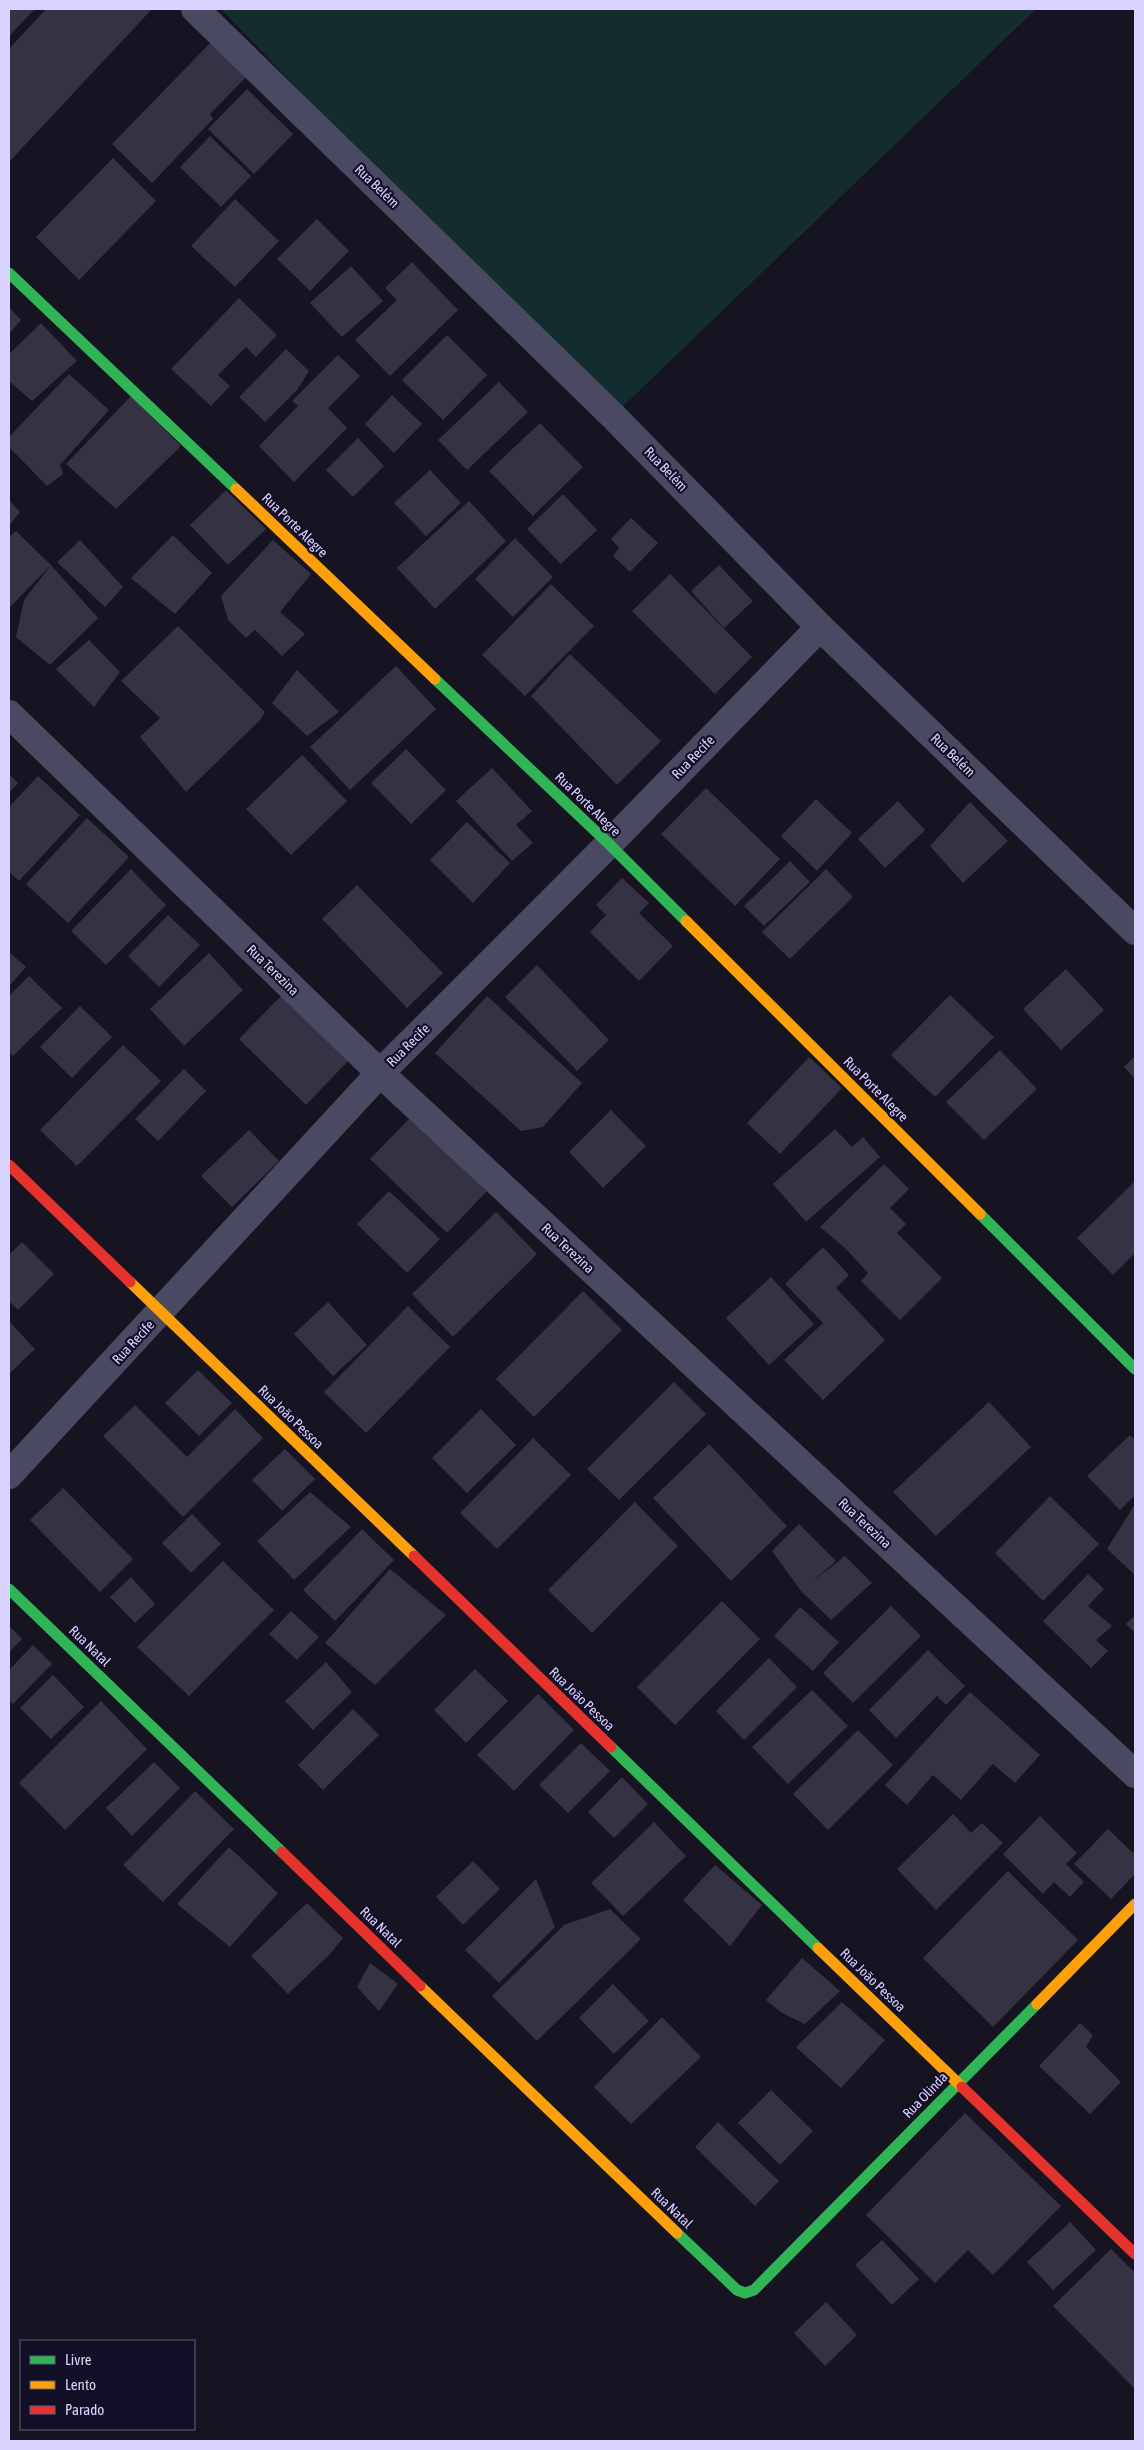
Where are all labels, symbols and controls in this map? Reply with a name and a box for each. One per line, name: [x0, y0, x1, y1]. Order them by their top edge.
street label: Rua Belém: [352, 161, 402, 211]
street label: Rua Belém: [641, 444, 691, 494]
street label: Rua Porte Alegre: [259, 490, 331, 560]
street label: Rua Belém: [928, 730, 978, 780]
street label: Rua Recife: [668, 732, 718, 782]
street label: Rua Porte Alegre: [552, 769, 624, 839]
street label: Rua Terezina: [244, 941, 302, 999]
street label: Rua Recife: [383, 1020, 433, 1070]
street label: Rua Porte Alegre: [840, 1053, 912, 1125]
street label: Rua Terezina: [538, 1220, 598, 1276]
street label: Rua Recife: [109, 1317, 157, 1367]
street label: Rua João Pessoa: [255, 1382, 327, 1452]
street label: Rua Terezina: [835, 1495, 895, 1551]
street label: Rua Natal: [66, 1622, 114, 1670]
street label: Rua João Pessoa: [546, 1664, 618, 1734]
street label: Rua Natal: [357, 1903, 405, 1951]
street label: Rua João Pessoa: [837, 1945, 909, 2015]
street label: Rua Olinda: [899, 2069, 951, 2121]
street label: Rua Natal: [648, 2184, 696, 2232]
legend: [20, 2340, 195, 2430]
text: Livre: [65, 2351, 92, 2368]
text: Lento: [65, 2376, 96, 2393]
text: Parado: [65, 2401, 104, 2418]

